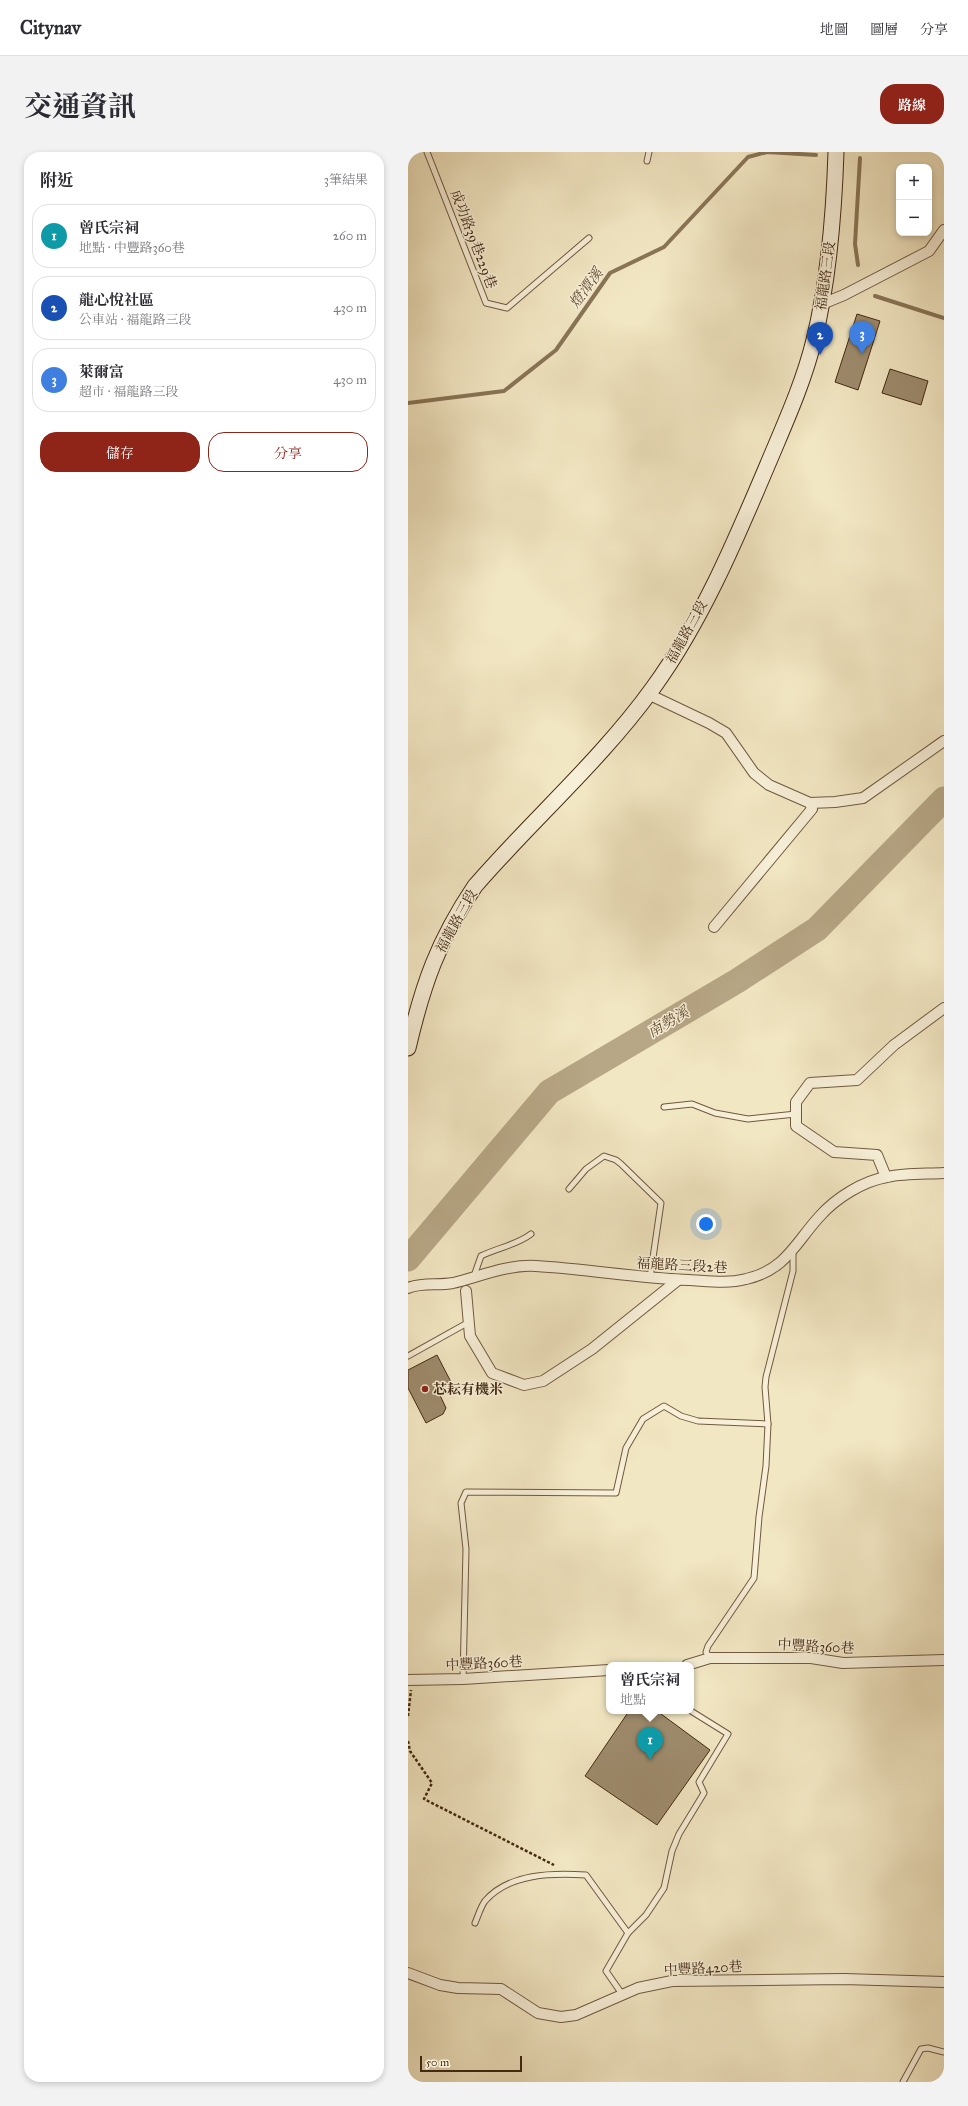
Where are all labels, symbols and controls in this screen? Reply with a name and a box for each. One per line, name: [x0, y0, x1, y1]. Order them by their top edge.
text: Citynav: [20, 16, 81, 39]
text: 地圖: [820, 21, 848, 38]
text: 圖層: [870, 21, 898, 38]
text: 分享: [920, 21, 948, 38]
button: 路線: [880, 84, 944, 124]
text: 交通資訊: [24, 89, 136, 124]
map controls: [896, 164, 932, 236]
button: +: [896, 164, 932, 200]
text: 附近: [40, 170, 74, 191]
text: 3筆結果: [324, 172, 368, 188]
street label: 成功路39巷229巷: [447, 187, 500, 291]
button: −: [896, 200, 932, 236]
text: 曾氏宗祠: [79, 219, 139, 237]
text: 1: [51, 228, 57, 244]
text: 260 m: [333, 228, 367, 244]
text: 地點 · 中豐路360巷: [79, 240, 185, 256]
street label: 福龍路三段: [812, 240, 839, 312]
water label: 燈潭溪: [565, 263, 608, 311]
text: 龍心悅社區: [79, 291, 154, 309]
text: 2: [51, 300, 57, 316]
text: 430 m: [333, 300, 367, 316]
text: 公車站 · 福龍路三段: [79, 312, 191, 328]
pin: 3: [849, 321, 875, 354]
pin: 2: [807, 322, 833, 355]
text: 萊爾富: [79, 363, 124, 381]
text: 3: [51, 372, 57, 388]
text: 430 m: [333, 372, 367, 388]
text: 超市 · 福龍路三段: [79, 384, 178, 400]
button: 儲存: [40, 432, 200, 472]
button: 分享: [208, 432, 368, 472]
street label: 福龍路三段: [662, 598, 711, 667]
street label: 福龍路三段: [432, 887, 481, 956]
water label: 南勢溪: [644, 1002, 694, 1041]
your location: [696, 1214, 716, 1234]
street label: 福龍路三段2巷: [636, 1255, 728, 1276]
place label: 芯耘有機米: [433, 1381, 503, 1398]
marker: 芯耘有機米: [420, 1384, 430, 1394]
street label: 中豐路360巷: [777, 1636, 855, 1657]
street label: 中豐路360巷: [445, 1653, 523, 1674]
popup: [606, 1662, 694, 1714]
text: 曾氏宗祠: [620, 1671, 680, 1689]
text: 地點: [620, 1692, 646, 1708]
pin: 1: [637, 1727, 663, 1760]
street label: 中豐路420巷: [663, 1958, 743, 1979]
scale bar: [420, 2054, 522, 2073]
text: 50 m: [426, 2056, 449, 2069]

